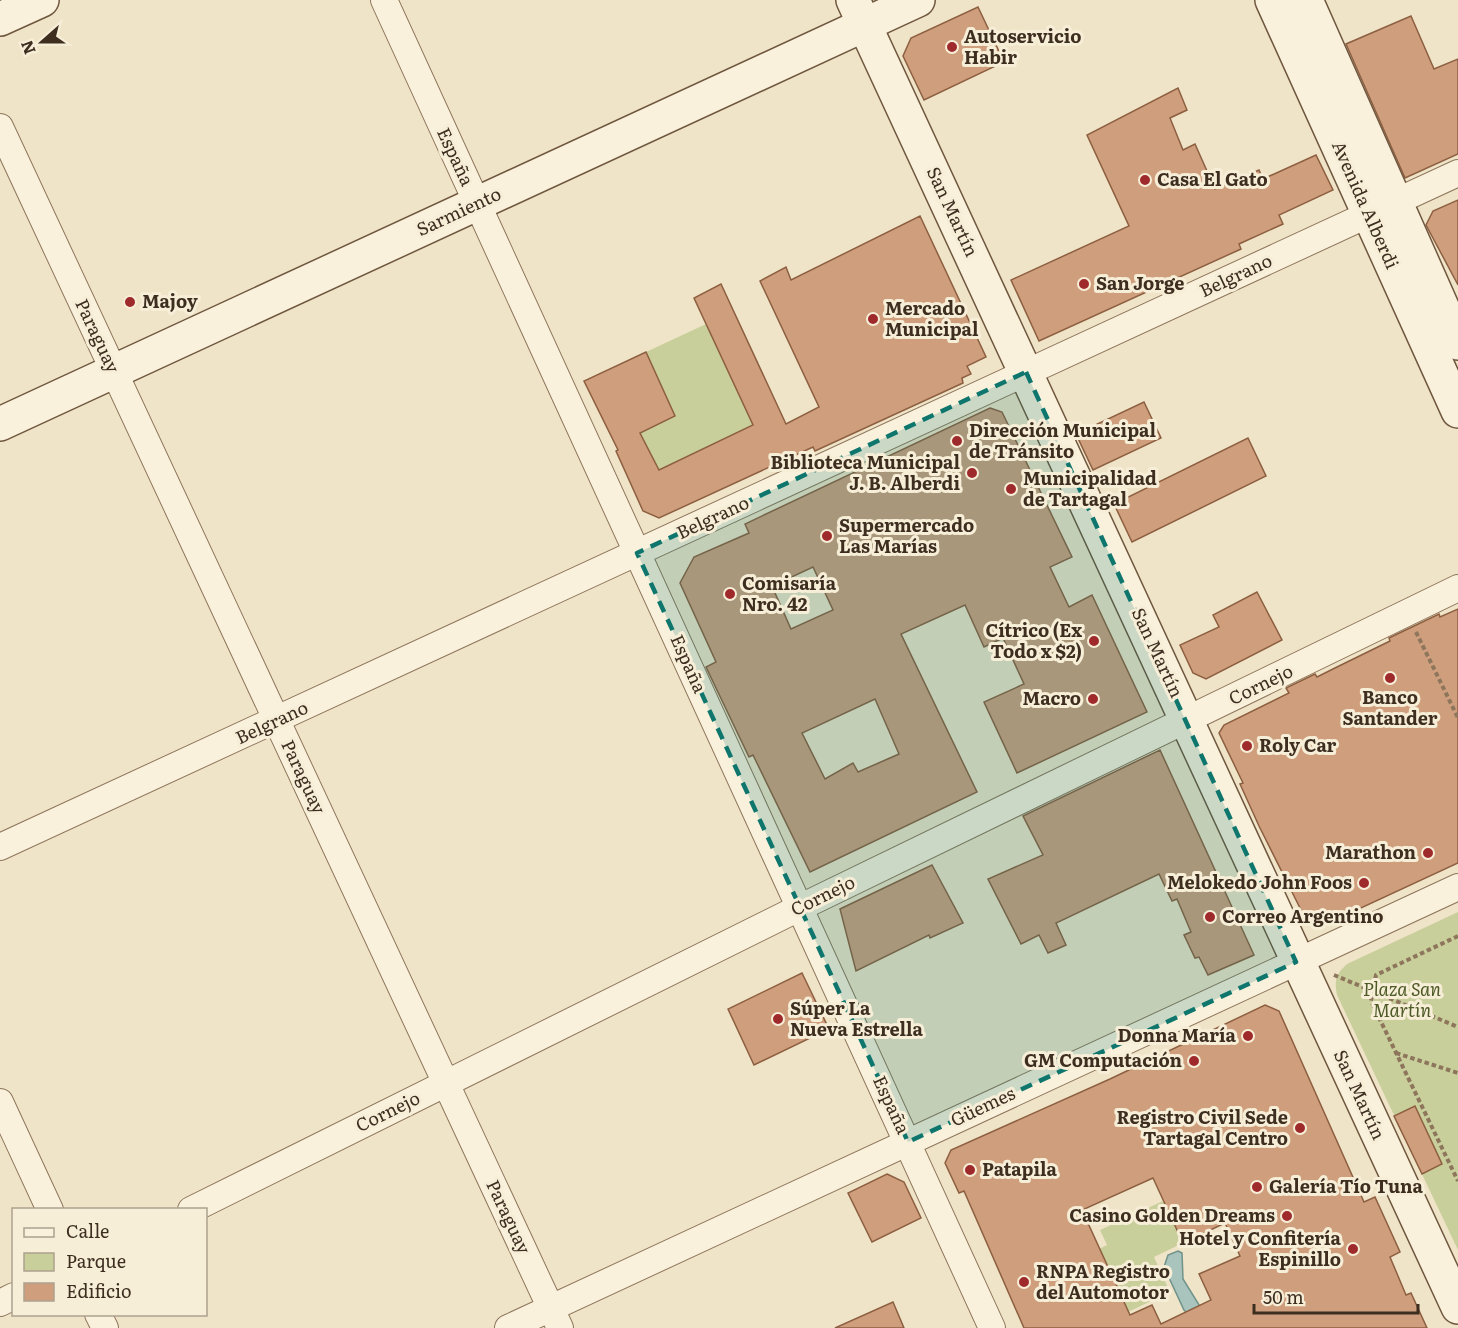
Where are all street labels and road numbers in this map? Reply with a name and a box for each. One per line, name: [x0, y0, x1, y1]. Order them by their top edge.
street label: España: [431, 123, 482, 190]
street label: Avenida Alberdi: [1326, 136, 1407, 273]
street label: San Martín: [921, 162, 986, 261]
street label: Sarmiento: [412, 179, 505, 242]
street label: Belgrano: [1195, 246, 1276, 303]
street label: Paraguay: [69, 294, 128, 377]
street label: Belgrano: [672, 488, 753, 545]
street label: San Martín: [1126, 603, 1191, 702]
street label: España: [664, 630, 714, 697]
street label: Cornejo: [1224, 656, 1297, 711]
street label: Belgrano: [231, 693, 312, 750]
street label: Paraguay: [275, 735, 334, 818]
street label: Cornejo: [786, 867, 859, 922]
street label: San Martín: [1328, 1045, 1393, 1144]
street label: España: [867, 1071, 918, 1138]
street label: Güemes: [946, 1079, 1019, 1132]
street label: Cornejo: [351, 1083, 424, 1138]
street label: Paraguay: [480, 1175, 539, 1258]

